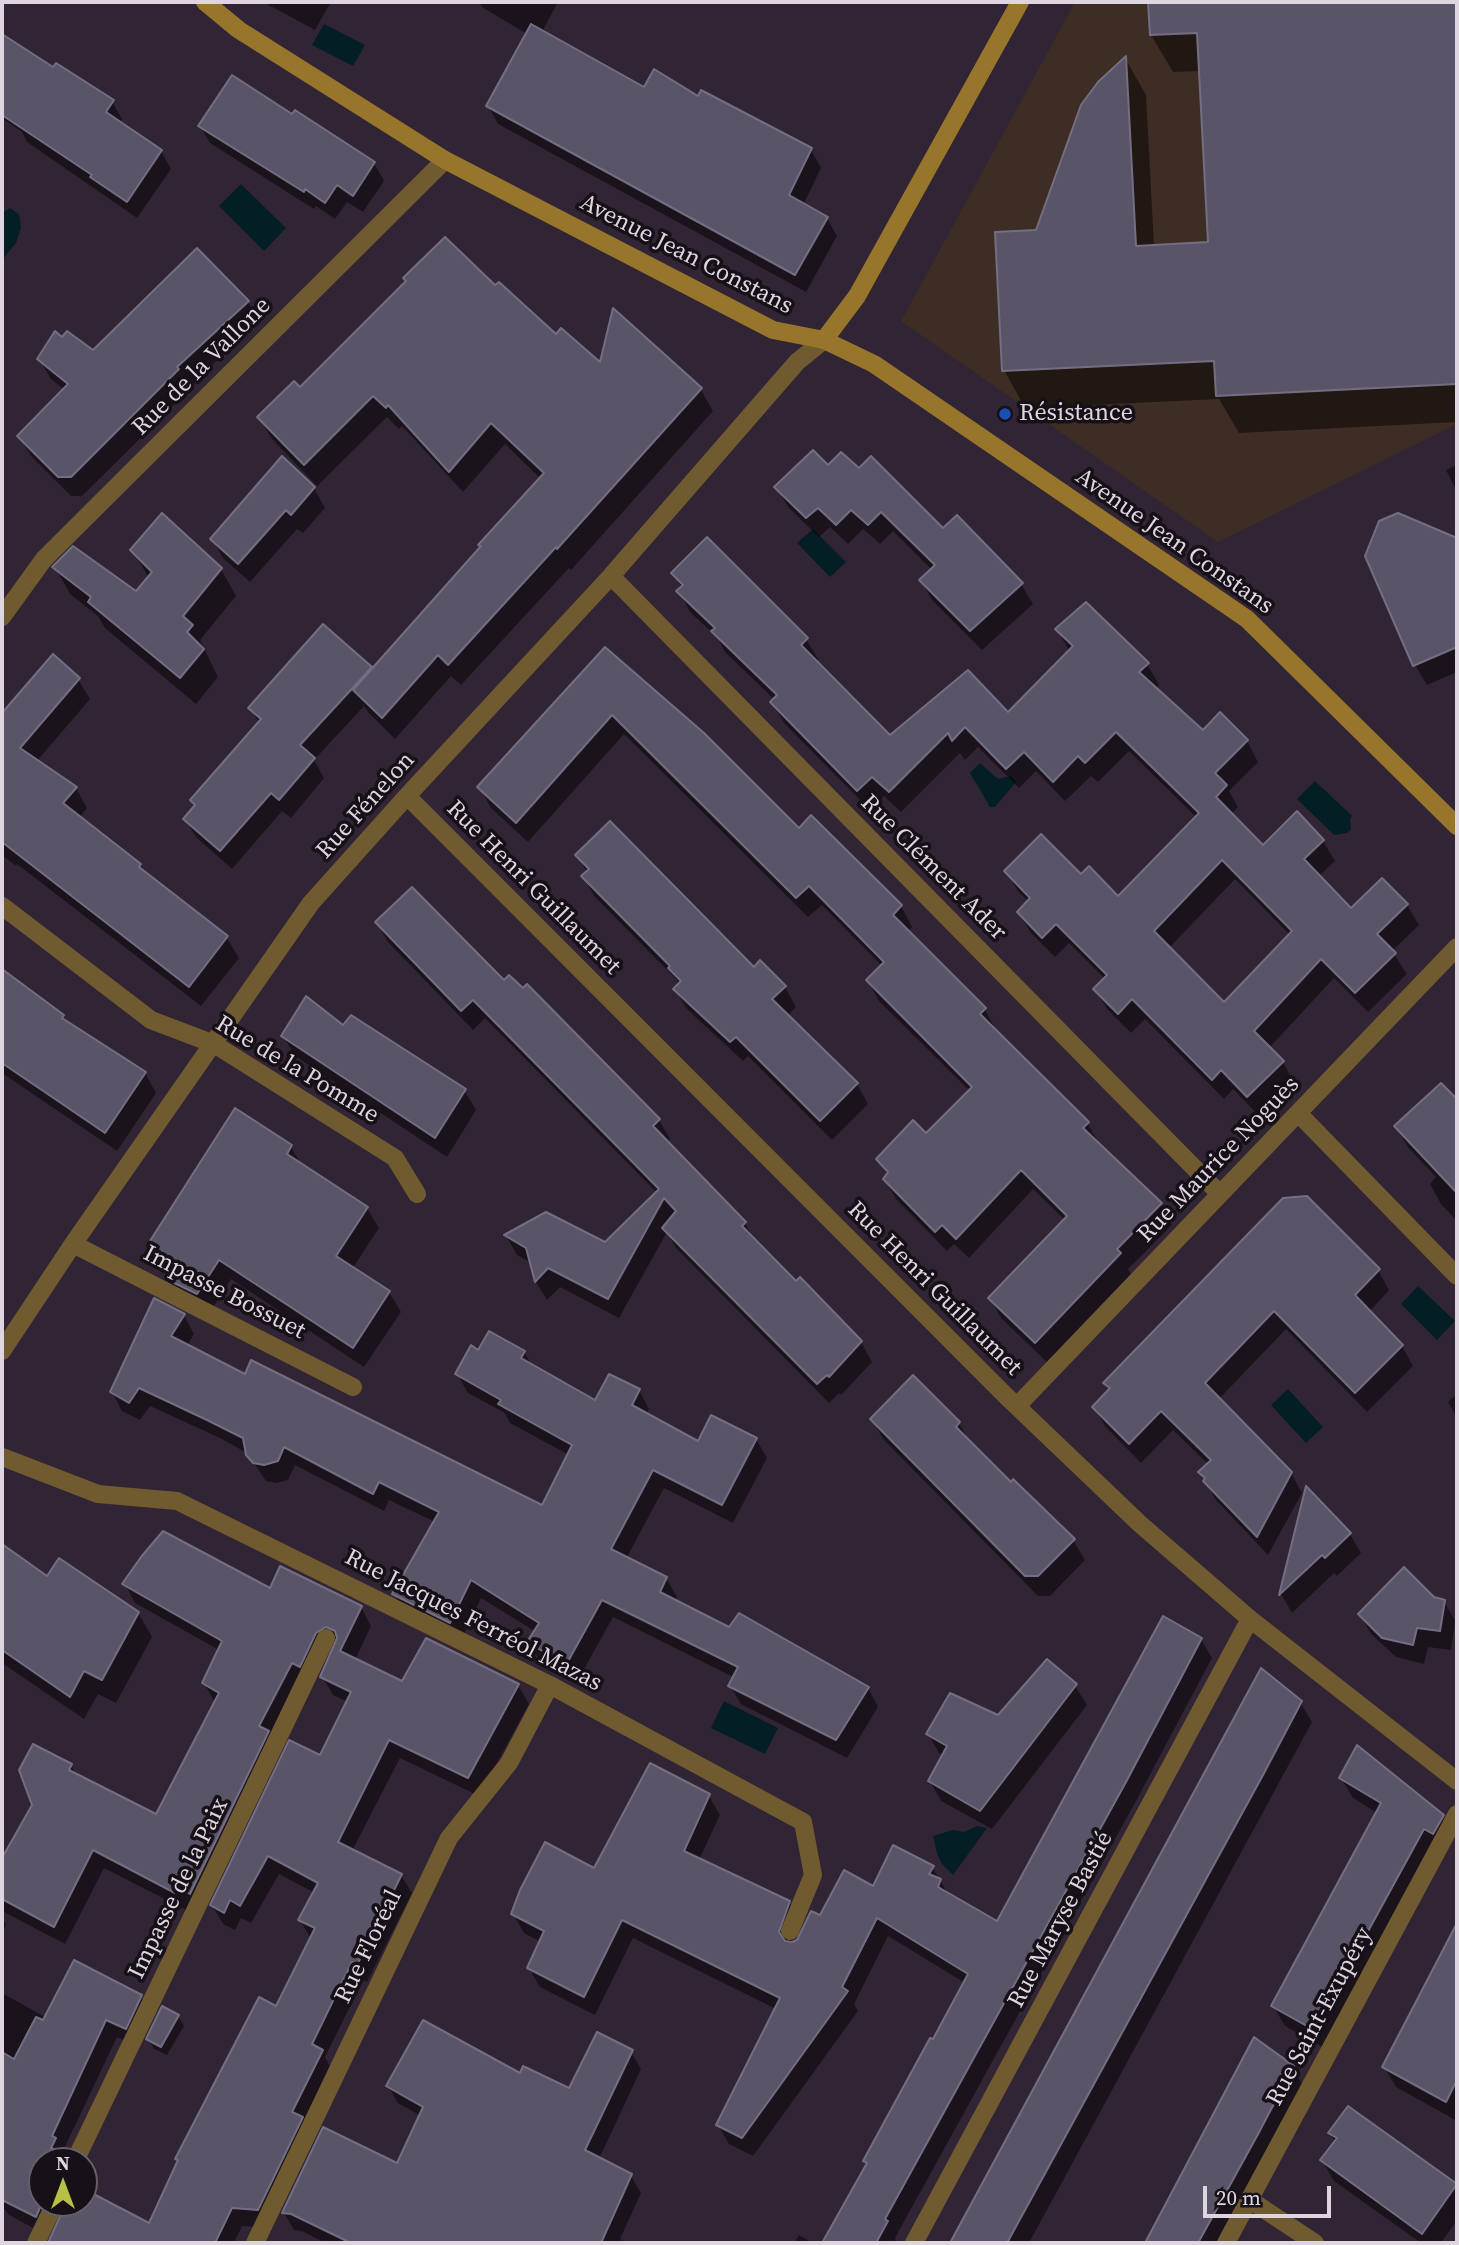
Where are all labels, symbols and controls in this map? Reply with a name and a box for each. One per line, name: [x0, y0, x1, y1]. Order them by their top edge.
street label: Avenue Jean Constans: [575, 189, 797, 321]
street label: Rue de la Vallone: [127, 292, 277, 442]
place label: Résistance: [1019, 400, 1133, 428]
marker: Résistance: [997, 406, 1013, 422]
street label: Avenue Jean Constans: [1069, 463, 1279, 621]
street label: Rue Fénelon: [311, 747, 421, 865]
street label: Rue Clément Ader: [854, 789, 1012, 947]
street label: Rue Henri Guillaumet: [440, 795, 626, 981]
street label: Rue de la Pomme: [210, 1010, 384, 1130]
street label: Rue Maurice Noguès: [1132, 1071, 1306, 1249]
street label: Rue Henri Guillaumet: [841, 1196, 1027, 1382]
street label: Impasse Bossuet: [138, 1240, 310, 1346]
street label: Rue Jacques Ferréol Mazas: [340, 1544, 606, 1698]
street label: Impasse de la Paix: [123, 1794, 235, 1984]
street label: Rue Maryse Bastié: [1002, 1827, 1120, 2013]
street label: Rue Floréal: [329, 1886, 409, 2008]
street label: Rue Saint-Exupéry: [1261, 1923, 1379, 2111]
north arrow: [28, 2147, 98, 2217]
text: N: [56, 2150, 70, 2176]
scale bar: [1207, 2172, 1335, 2216]
text: 20 m: [1216, 2183, 1261, 2212]

